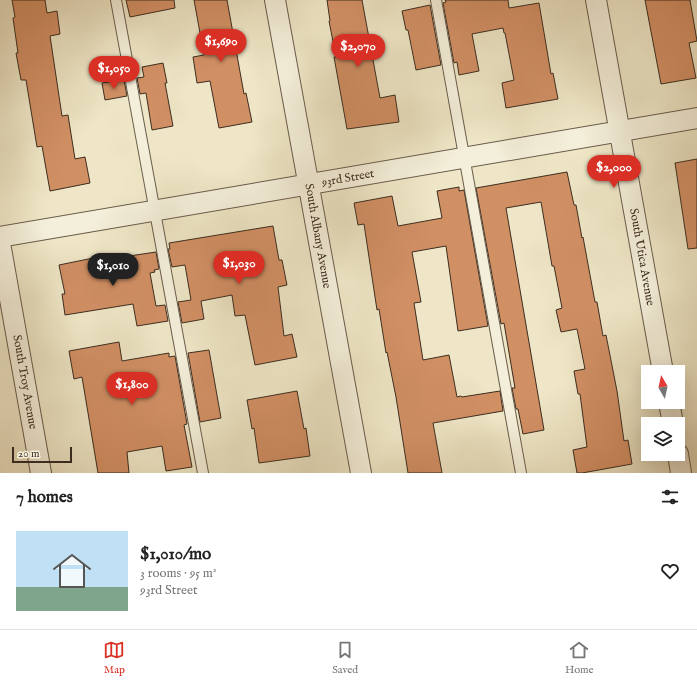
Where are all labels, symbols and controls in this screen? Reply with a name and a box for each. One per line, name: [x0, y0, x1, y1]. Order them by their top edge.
pin: $1,690: [188, 29, 254, 63]
text: $1,690: [204, 33, 238, 50]
pin: $2,070: [325, 34, 391, 68]
text: $2,070: [340, 38, 376, 55]
pin: $1,050: [81, 56, 147, 90]
text: $1,050: [98, 60, 130, 77]
pin: $2,000: [581, 155, 647, 189]
text: $2,000: [596, 159, 632, 176]
street label: 93rd Street: [320, 166, 375, 190]
street label: South Albany Avenue: [301, 182, 335, 290]
street label: South Utica Avenue: [626, 207, 658, 307]
pin: $1,030: [206, 251, 272, 285]
pin: $1,010: [80, 253, 146, 287]
text: $1,030: [222, 255, 256, 272]
text: $1,010: [97, 257, 129, 274]
street label: South Troy Avenue: [9, 334, 41, 431]
north arrow: [641, 365, 685, 409]
map controls: [641, 365, 685, 461]
pin: $1,800: [99, 372, 165, 406]
text: $1,800: [115, 376, 149, 393]
button: layers: [641, 417, 685, 461]
scale bar: [12, 445, 72, 464]
text: 20 m: [18, 447, 39, 461]
icon: filters: [659, 486, 681, 508]
text: 7 homes: [16, 487, 73, 508]
text: $1,010/mo: [140, 544, 211, 565]
icon: home: [48, 547, 96, 595]
icon: heart: [659, 560, 681, 582]
text: 3 rooms · 95 m²: [140, 565, 217, 582]
text: 93rd Street: [140, 582, 197, 599]
tab: Map: [103, 639, 125, 677]
tab: Saved: [332, 639, 358, 677]
tab: Home: [565, 639, 594, 677]

